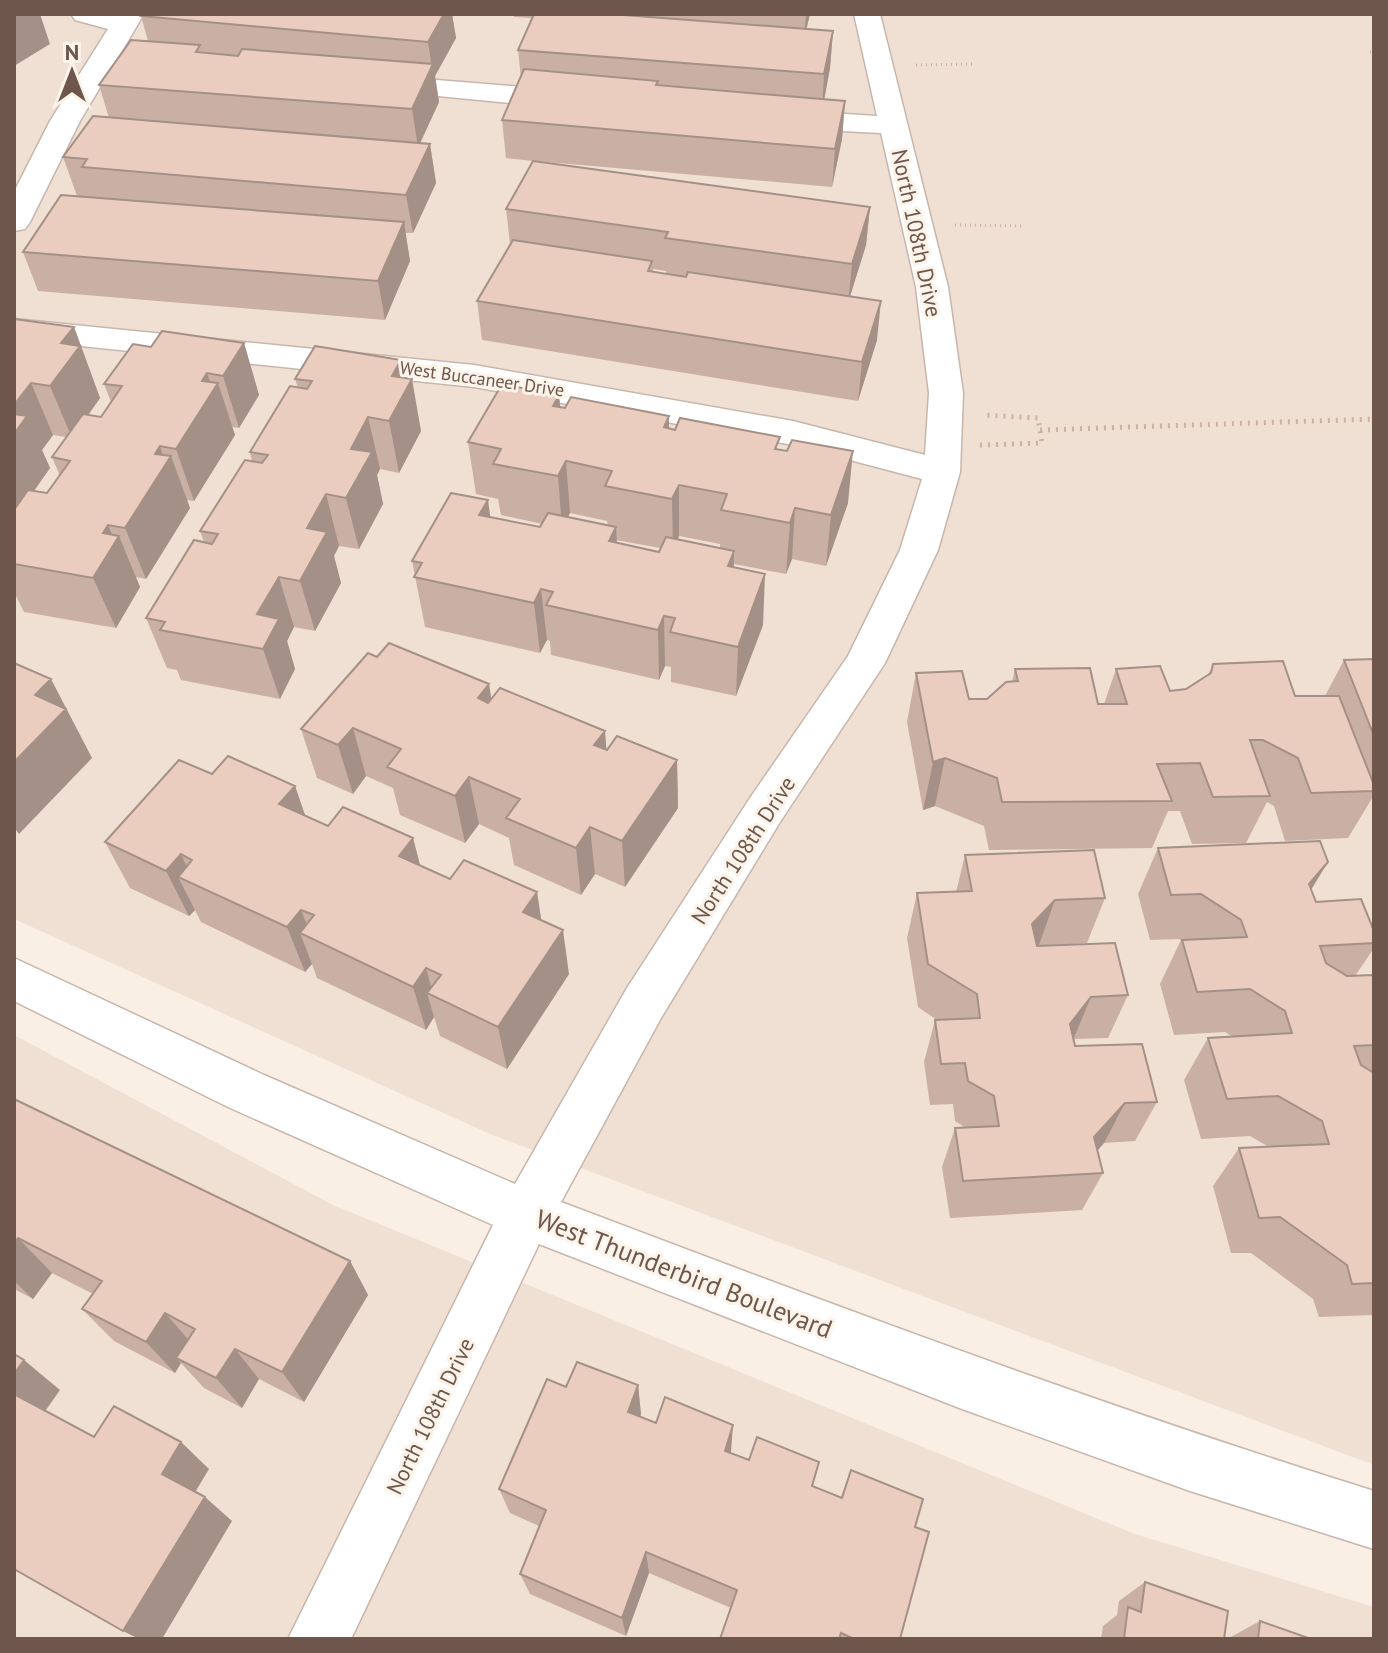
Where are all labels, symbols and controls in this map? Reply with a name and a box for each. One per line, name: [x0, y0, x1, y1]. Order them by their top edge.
north arrow: [32, 32, 112, 112]
text: N: [65, 38, 79, 66]
street label: North 108th Drive: [886, 147, 948, 319]
street label: West Buccaneer Drive: [398, 356, 566, 401]
street label: North 108th Drive: [685, 771, 801, 929]
street label: West Thunderbird Boulevard: [531, 1202, 837, 1345]
street label: North 108th Drive: [380, 1333, 480, 1499]

